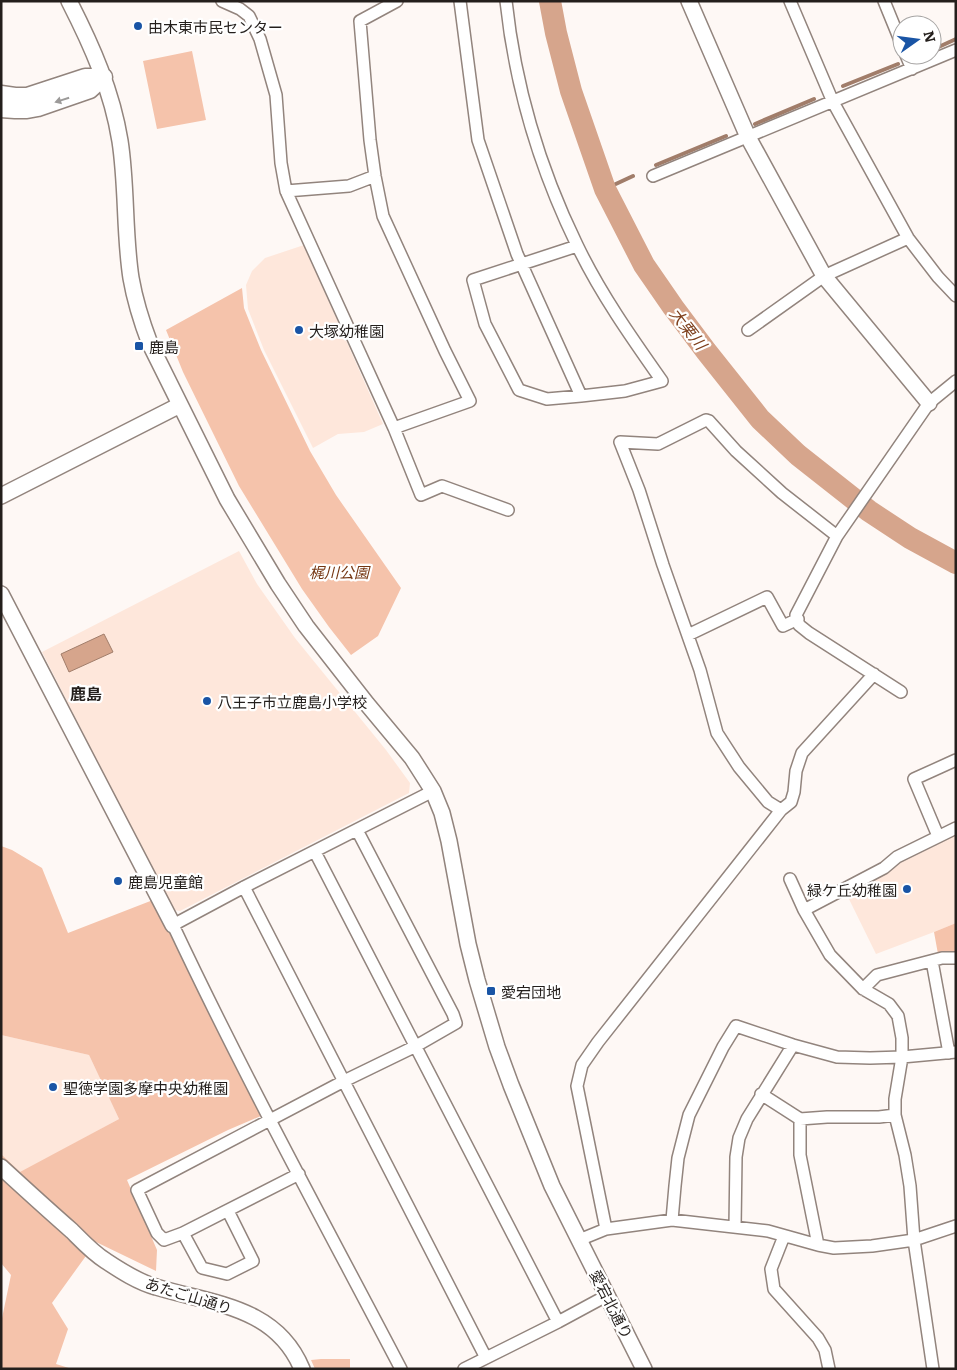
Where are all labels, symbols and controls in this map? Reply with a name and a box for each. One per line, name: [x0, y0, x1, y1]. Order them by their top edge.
place label: 由木東市民センター: [148, 15, 283, 38]
north arrow: [892, 15, 942, 65]
marker: 由木東市民センター: [132, 20, 144, 32]
text: N: [919, 28, 942, 45]
one-way arrow: [54, 96, 69, 104]
water label: 大栗川: [665, 302, 714, 356]
place label: 大塚幼稚園: [309, 319, 384, 342]
marker: 大塚幼稚園: [293, 324, 305, 336]
place label: 鹿島: [149, 335, 179, 358]
marker: 鹿島: [133, 340, 145, 352]
park label: 梶川公園: [309, 560, 371, 583]
district label: 鹿島: [70, 681, 102, 705]
place label: 八王子市立鹿島小学校: [217, 690, 367, 713]
marker: 八王子市立鹿島小学校: [201, 695, 213, 707]
place label: 鹿島児童館: [128, 870, 203, 893]
marker: 鹿島児童館: [112, 875, 124, 887]
place label: 緑ケ丘幼稚園: [807, 878, 897, 901]
marker: 緑ケ丘幼稚園: [901, 883, 913, 895]
place label: 愛宕団地: [501, 980, 561, 1003]
marker: 愛宕団地: [485, 985, 497, 997]
place label: 聖徳学園多摩中央幼稚園: [63, 1076, 228, 1099]
marker: 聖徳学園多摩中央幼稚園: [47, 1081, 59, 1093]
street label: 愛宕北通り: [585, 1265, 639, 1343]
street label: あたご山通り: [143, 1271, 235, 1319]

